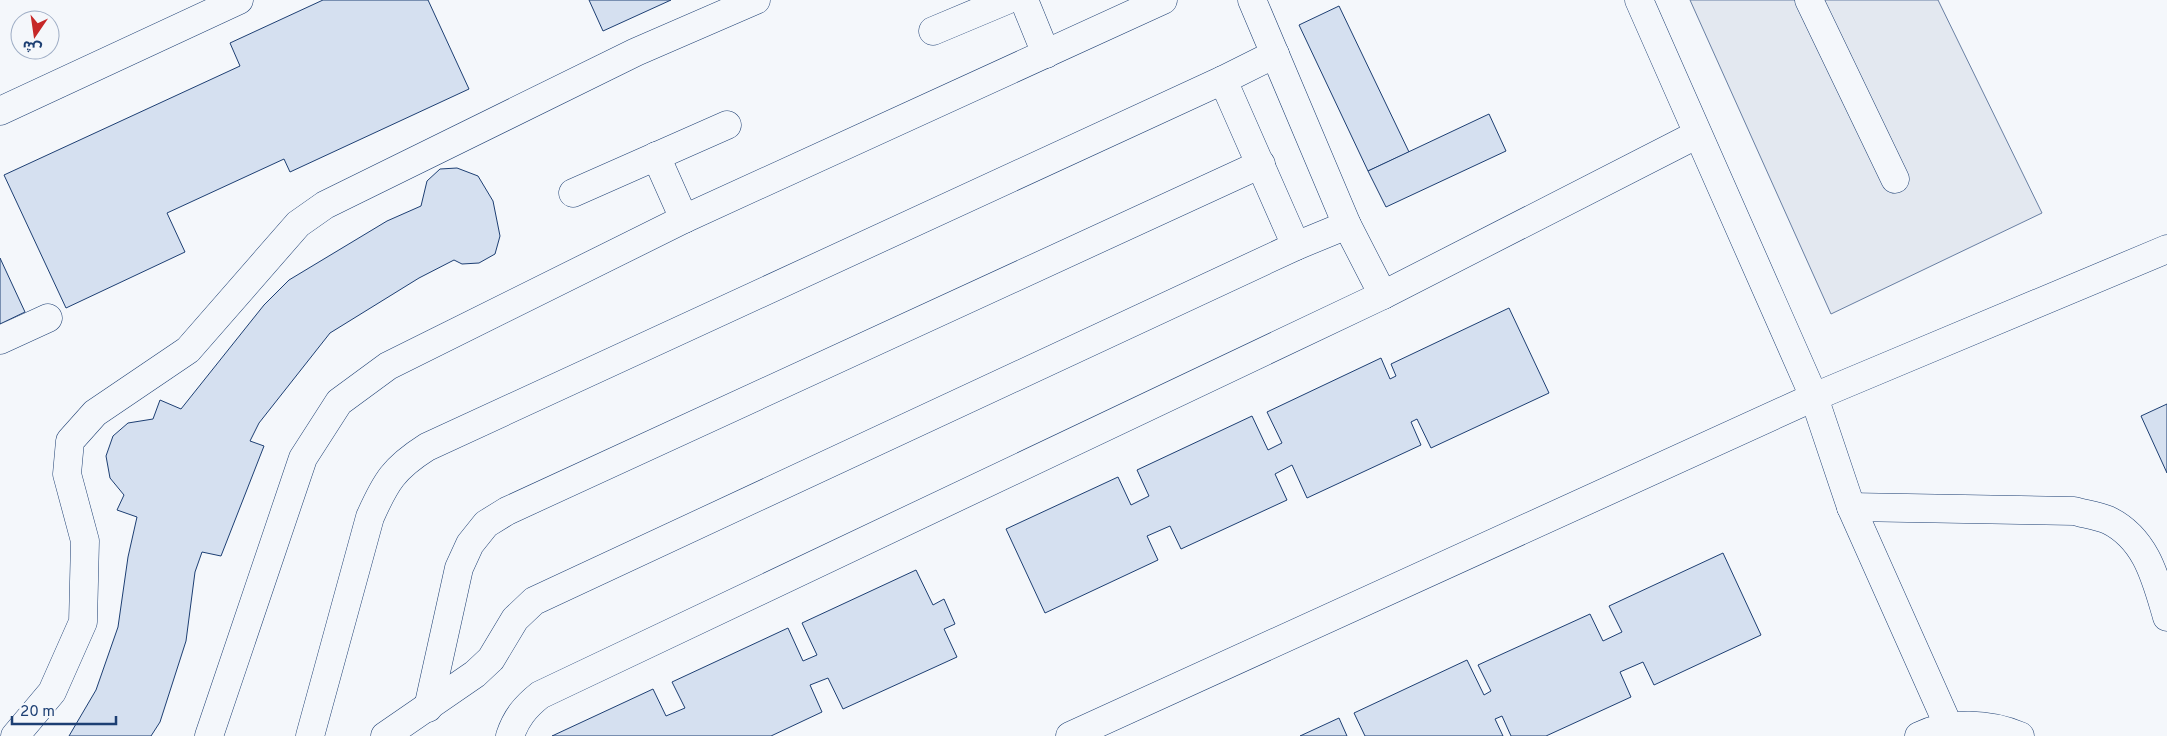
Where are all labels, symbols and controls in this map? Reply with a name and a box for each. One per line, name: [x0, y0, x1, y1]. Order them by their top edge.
north arrow: [10, 10, 60, 60]
text: ش: [21, 36, 44, 57]
scale bar: [12, 694, 116, 726]
text: 20 m: [20, 703, 55, 722]

